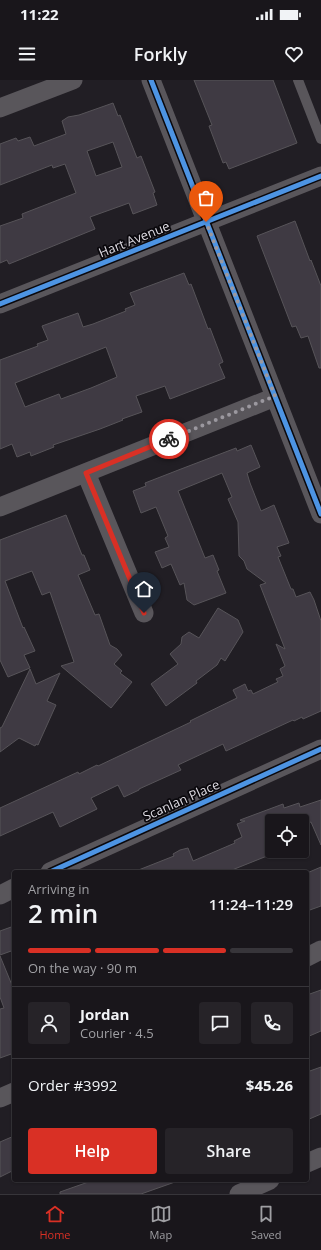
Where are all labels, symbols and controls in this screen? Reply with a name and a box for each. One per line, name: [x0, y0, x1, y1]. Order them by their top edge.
text: 11:22: [20, 4, 59, 24]
text: Forkly: [134, 42, 187, 66]
icon: menu: [16, 43, 38, 65]
icon: heart: [283, 43, 305, 65]
pin: [189, 181, 223, 222]
icon: bag: [195, 187, 217, 209]
street label: Hart Avenue: [96, 217, 172, 261]
courier: [149, 419, 189, 459]
icon: bike: [158, 428, 180, 450]
pin: [127, 572, 161, 613]
icon: home: [133, 578, 155, 600]
street label: Scanlan Place: [140, 775, 222, 825]
map controls: [265, 814, 309, 858]
button: locate: [265, 814, 309, 858]
text: Arriving in: [28, 880, 90, 898]
text: 11:24–11:29: [209, 894, 293, 914]
text: 2 min: [28, 895, 98, 931]
text: On the way · 90 m: [28, 959, 137, 977]
button: person: [28, 1002, 70, 1044]
button: chat: [199, 1002, 241, 1044]
button: phone: [251, 1002, 293, 1044]
text: Jordan: [80, 1004, 129, 1024]
text: Courier · 4.5: [80, 1024, 154, 1042]
text: Order #3992: [28, 1075, 117, 1095]
text: $45.26: [246, 1075, 293, 1095]
button: Help: [28, 1128, 157, 1174]
button: Share: [165, 1128, 293, 1174]
tab: Home: [39, 1203, 71, 1242]
tab: Map: [149, 1203, 172, 1242]
tab: Saved: [251, 1203, 282, 1242]

